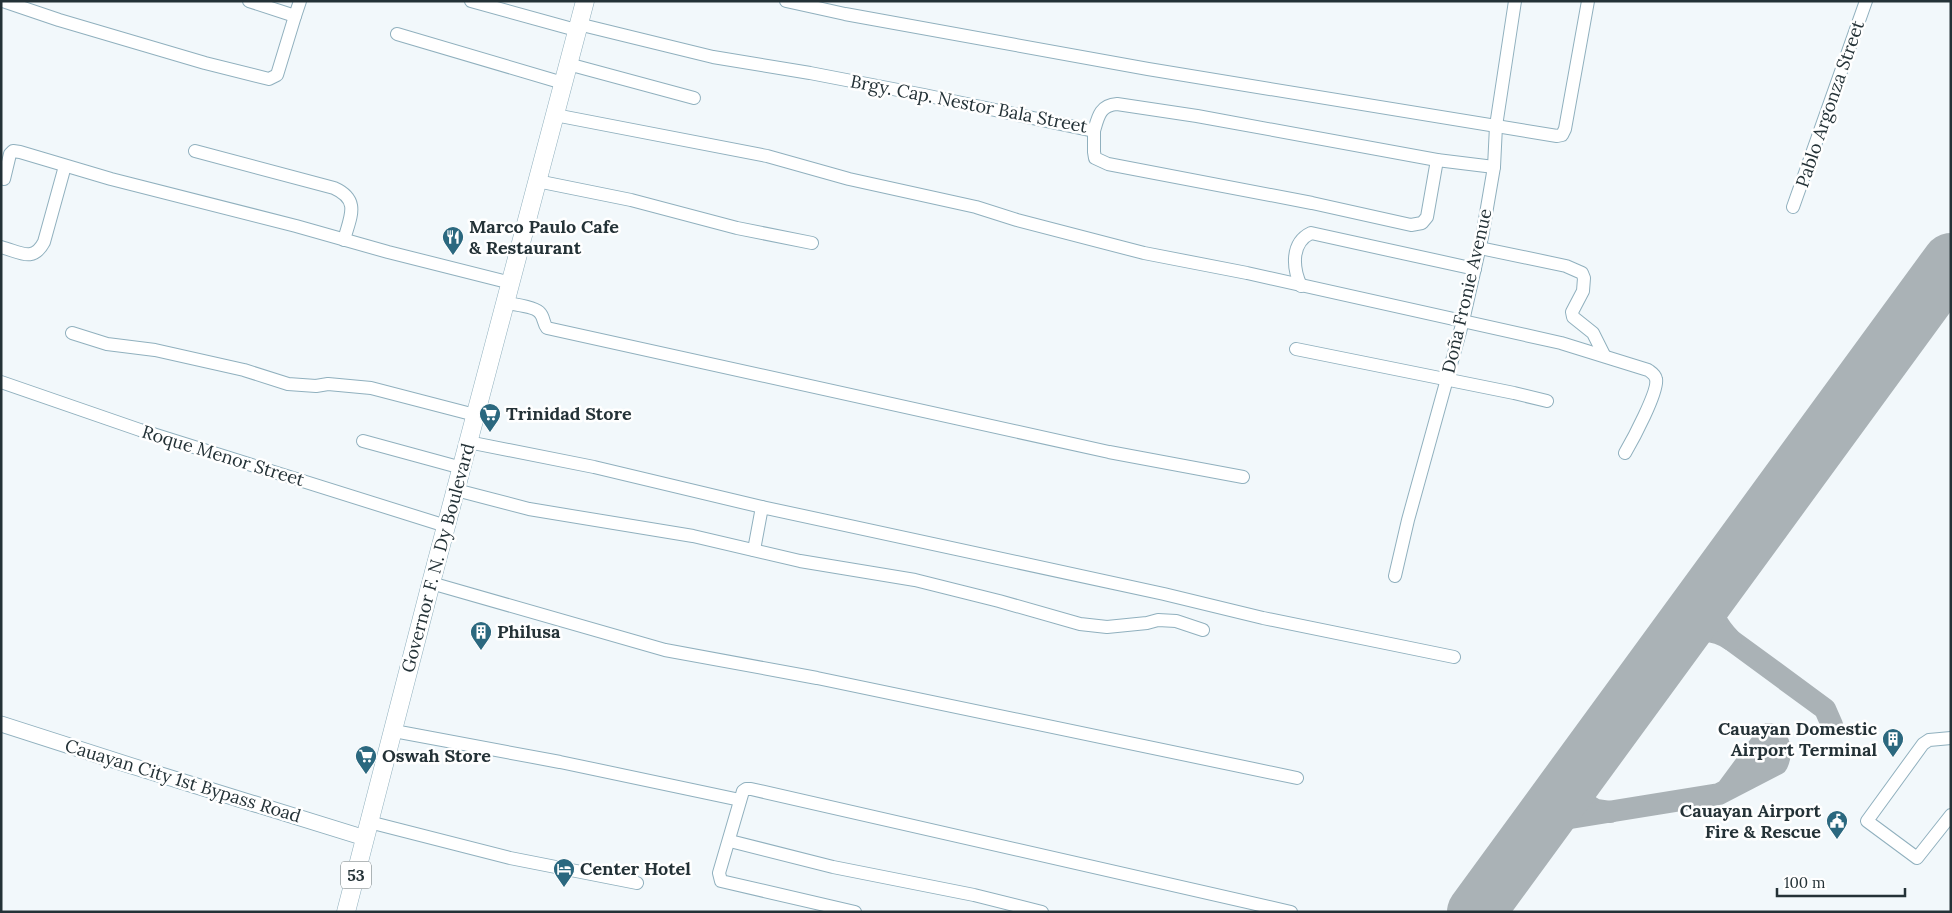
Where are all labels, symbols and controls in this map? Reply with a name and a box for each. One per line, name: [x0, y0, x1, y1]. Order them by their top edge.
street label: Pablo Argonza Street: [1790, 17, 1869, 190]
street label: Brgy. Cap. Nestor Bala Street: [849, 69, 1090, 138]
street label: Doña Fronie Avenue: [1436, 206, 1497, 375]
place label: Marco Paulo Cafe & Restaurant: [469, 215, 619, 259]
restaurant icon: Marco Paulo Cafe & Restaurant: [441, 225, 465, 256]
supermarket icon: Trinidad Store: [478, 402, 502, 433]
place label: Trinidad Store: [506, 402, 632, 425]
street label: Roque Menor Street: [139, 420, 307, 491]
street label: Governor F. N. Dy Boulevard: [396, 440, 479, 675]
building icon: Philusa: [469, 620, 493, 651]
place label: Philusa: [497, 620, 561, 643]
place label: Cauayan Domestic Airport Terminal: [1718, 717, 1878, 761]
building icon: Cauayan Domestic Airport Terminal: [1881, 727, 1905, 758]
street label: Cauayan City 1st Bypass Road: [62, 734, 304, 827]
supermarket icon: Oswah Store: [354, 744, 378, 775]
place label: Oswah Store: [382, 744, 491, 767]
place label: Cauayan Airport Fire & Rescue: [1680, 799, 1822, 843]
public building icon: Cauayan Airport Fire & Rescue: [1825, 809, 1849, 840]
hotel icon: Center Hotel: [552, 857, 576, 888]
place label: Center Hotel: [580, 857, 691, 880]
road number: 53: [341, 862, 371, 888]
scale bar: [1777, 866, 1904, 898]
text: 100 m: [1784, 873, 1825, 892]

